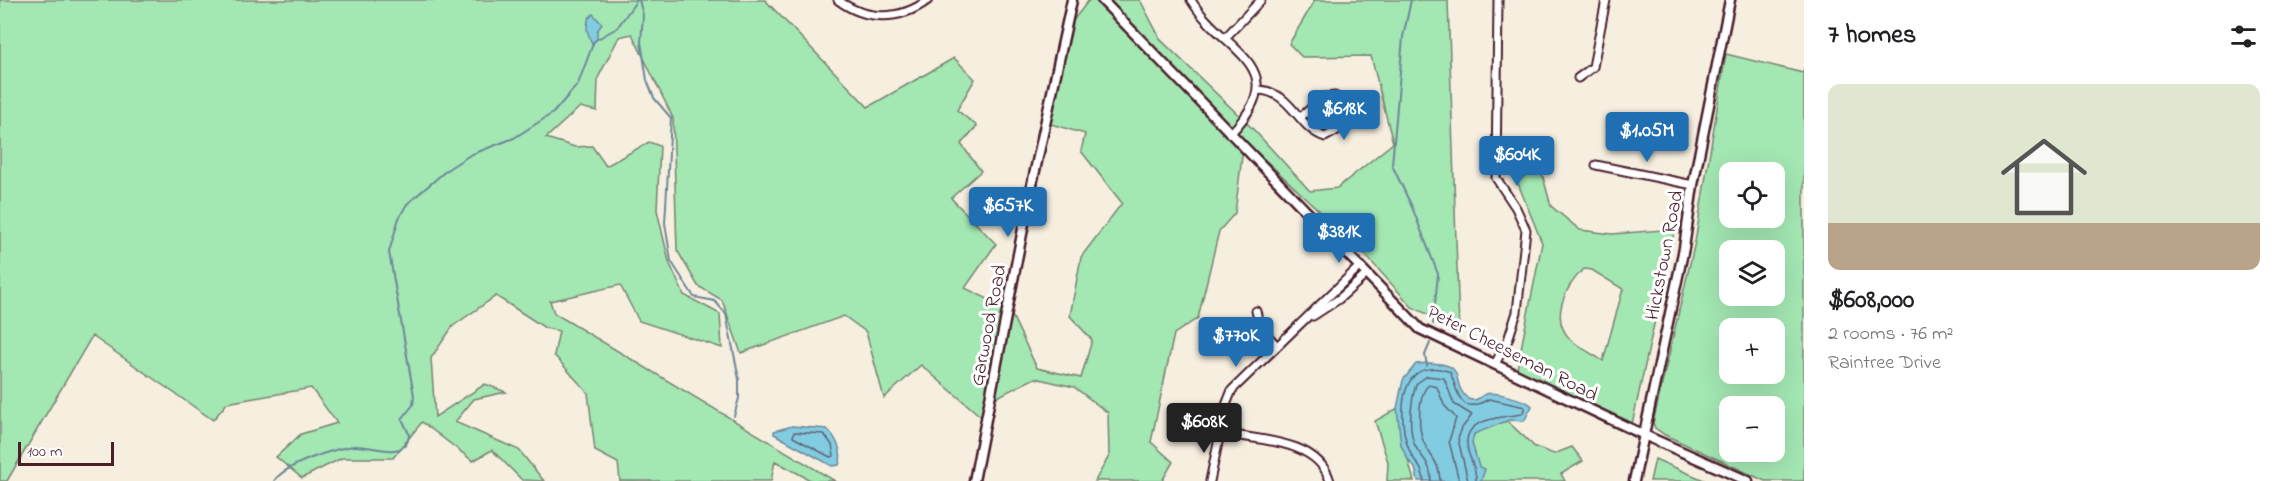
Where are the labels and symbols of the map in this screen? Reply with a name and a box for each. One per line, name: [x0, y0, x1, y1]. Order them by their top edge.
pin: $618K: [1302, 90, 1386, 141]
pin: $1.05M: [1598, 112, 1696, 163]
pin: $604K: [1475, 136, 1559, 187]
pin: $657K: [966, 187, 1050, 238]
street label: Hickstown Road: [1639, 188, 1692, 323]
pin: $381K: [1297, 213, 1381, 264]
street label: Garwood Road: [963, 262, 1015, 389]
street label: Peter Cheeseman Road: [1421, 299, 1602, 410]
pin: $770K: [1194, 317, 1278, 368]
pin: $608K: [1162, 403, 1246, 454]
scale bar: [18, 439, 114, 466]

